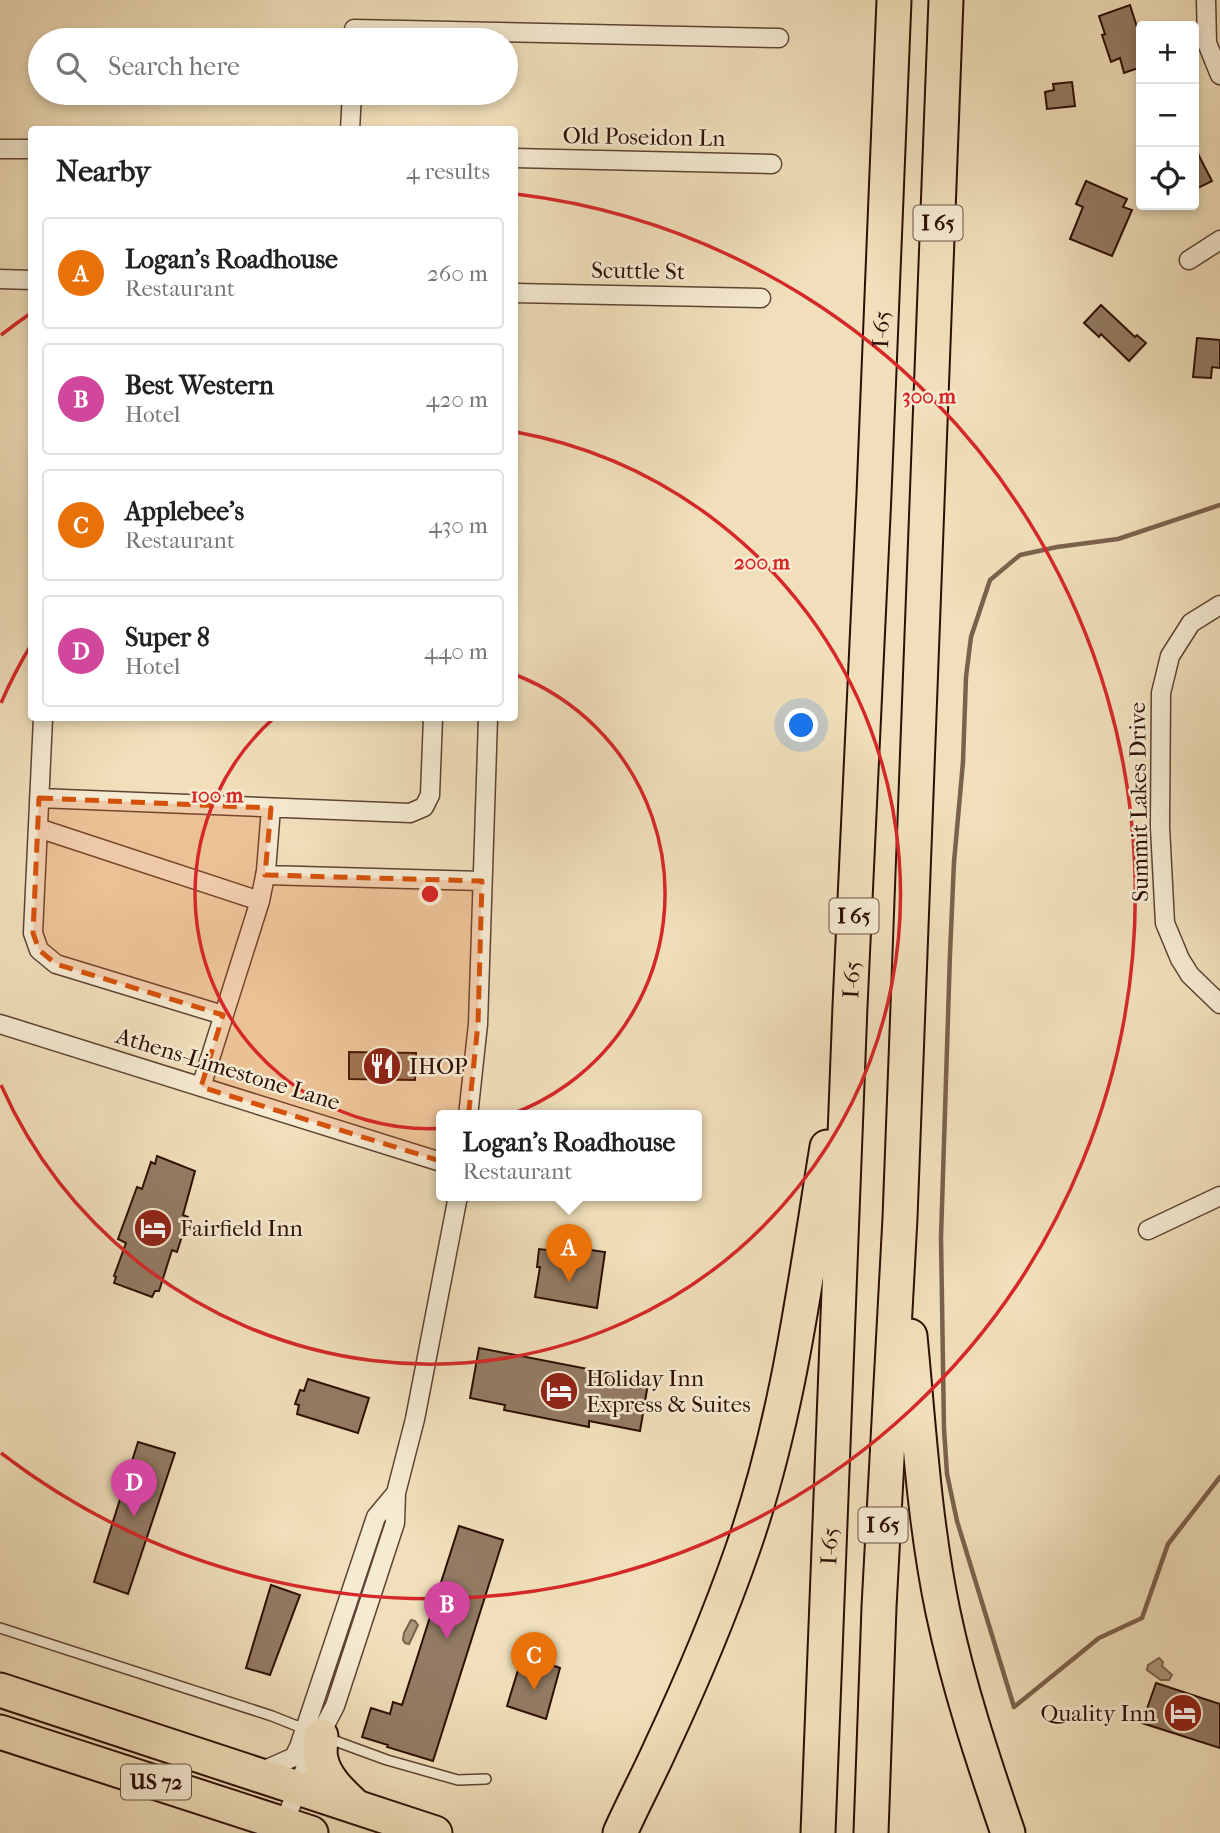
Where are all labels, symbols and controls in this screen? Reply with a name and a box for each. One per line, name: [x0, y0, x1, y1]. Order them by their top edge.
map controls: [1136, 21, 1199, 210]
button: +: [1136, 21, 1199, 84]
search box: [28, 28, 518, 105]
icon: search: [52, 48, 90, 86]
text: Search here: [108, 51, 240, 82]
button: −: [1136, 84, 1199, 147]
street label: Old Poseidon Ln: [562, 122, 726, 152]
button: locate: [1136, 147, 1199, 210]
text: Nearby: [56, 154, 151, 189]
text: 4 results: [406, 158, 490, 185]
road number: I 65: [914, 206, 962, 241]
text: Logan's Roadhouse: [125, 244, 338, 275]
street label: Scuttle St: [591, 257, 685, 285]
text: A: [74, 260, 88, 287]
text: 260 m: [427, 260, 488, 287]
text: Restaurant: [125, 275, 235, 302]
street label: I-65: [866, 310, 895, 349]
text: Best Western: [125, 370, 274, 401]
text: 300 m: [902, 384, 956, 408]
text: B: [74, 386, 88, 413]
text: 420 m: [426, 386, 488, 413]
text: Hotel: [125, 401, 180, 428]
text: Applebee's: [125, 496, 244, 527]
text: C: [73, 512, 89, 539]
text: 430 m: [428, 512, 488, 539]
text: Restaurant: [125, 527, 235, 554]
text: 200 m: [734, 550, 791, 574]
text: Super 8: [125, 622, 210, 653]
text: D: [72, 638, 90, 665]
text: 440 m: [424, 638, 488, 665]
text: Hotel: [125, 653, 180, 680]
street label: Summit Lakes Drive: [1124, 702, 1154, 902]
your location: [784, 708, 818, 742]
text: 100 m: [191, 783, 244, 807]
centre of rings: [418, 882, 442, 906]
road number: I 65: [830, 898, 878, 934]
street label: I-65: [837, 960, 866, 999]
street label: Athens-Limestone Lane: [112, 1022, 343, 1116]
restaurant icon: IHOP: [361, 1045, 403, 1087]
place label: IHOP: [409, 1053, 468, 1080]
popup: [436, 1110, 702, 1201]
text: Logan's Roadhouse: [463, 1127, 675, 1158]
text: Restaurant: [463, 1158, 572, 1185]
hotel icon: Fairfield Inn: [132, 1207, 174, 1249]
place label: Fairfield Inn: [180, 1215, 303, 1242]
pin: A: [546, 1224, 592, 1282]
place label: Holiday Inn Express & Suites: [586, 1365, 751, 1418]
hotel icon: Holiday Inn Express & Suites: [538, 1370, 580, 1412]
pin: D: [111, 1459, 157, 1517]
road number: I 65: [858, 1508, 908, 1542]
street label: I-65: [815, 1527, 843, 1565]
pin: B: [424, 1581, 470, 1639]
pin: C: [511, 1632, 557, 1690]
hotel icon: Quality Inn: [1162, 1692, 1204, 1734]
place label: Quality Inn: [1041, 1700, 1157, 1727]
road number: US 72: [121, 1764, 191, 1800]

